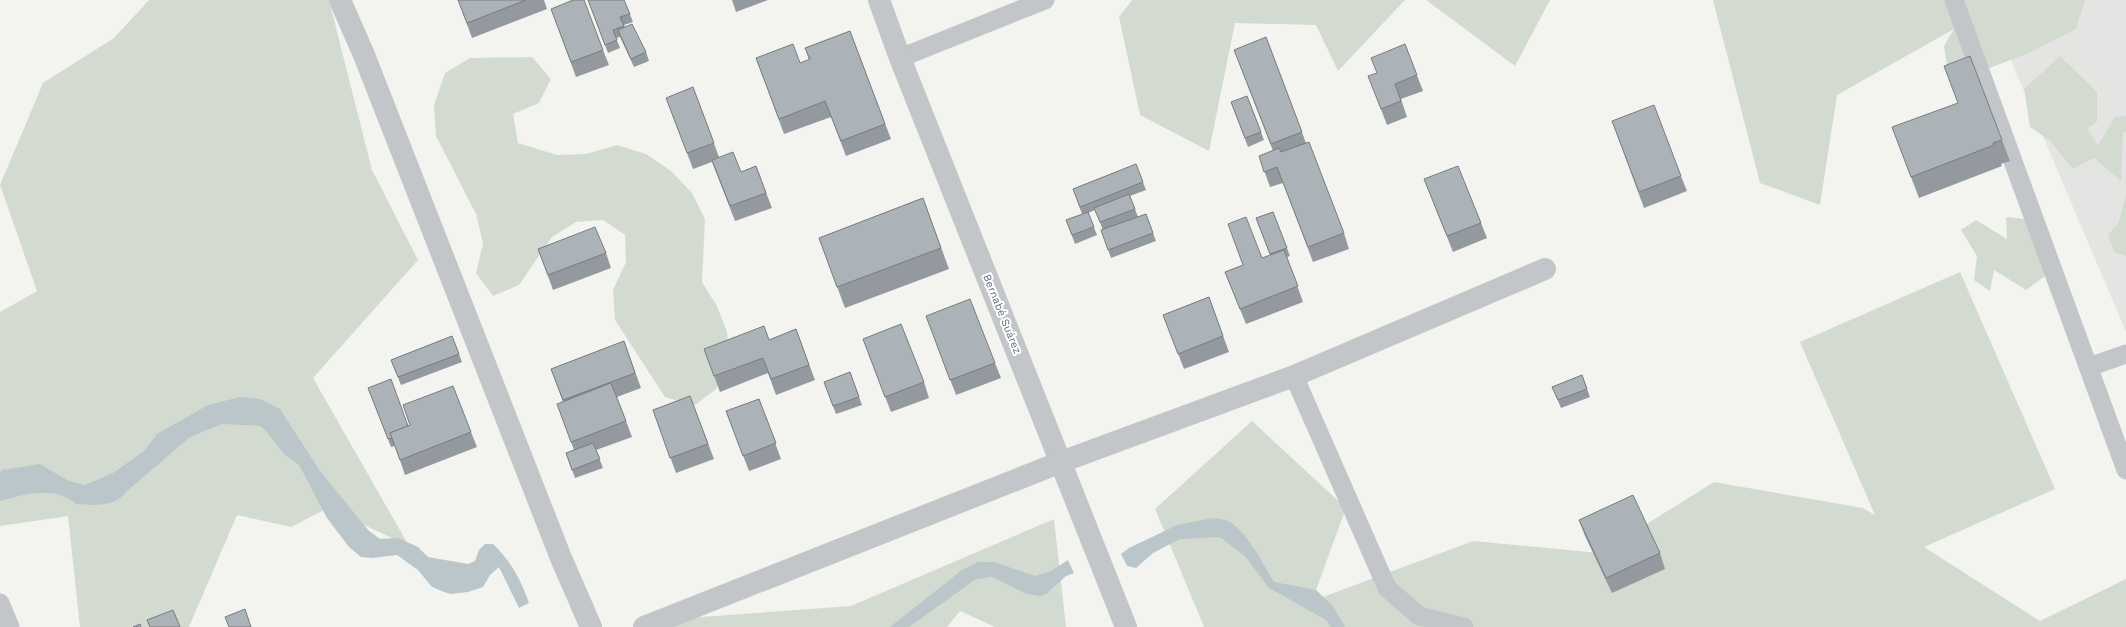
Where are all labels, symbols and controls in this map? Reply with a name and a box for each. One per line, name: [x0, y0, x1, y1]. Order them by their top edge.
street label: Bernabé Suárez: [980, 272, 1024, 356]

